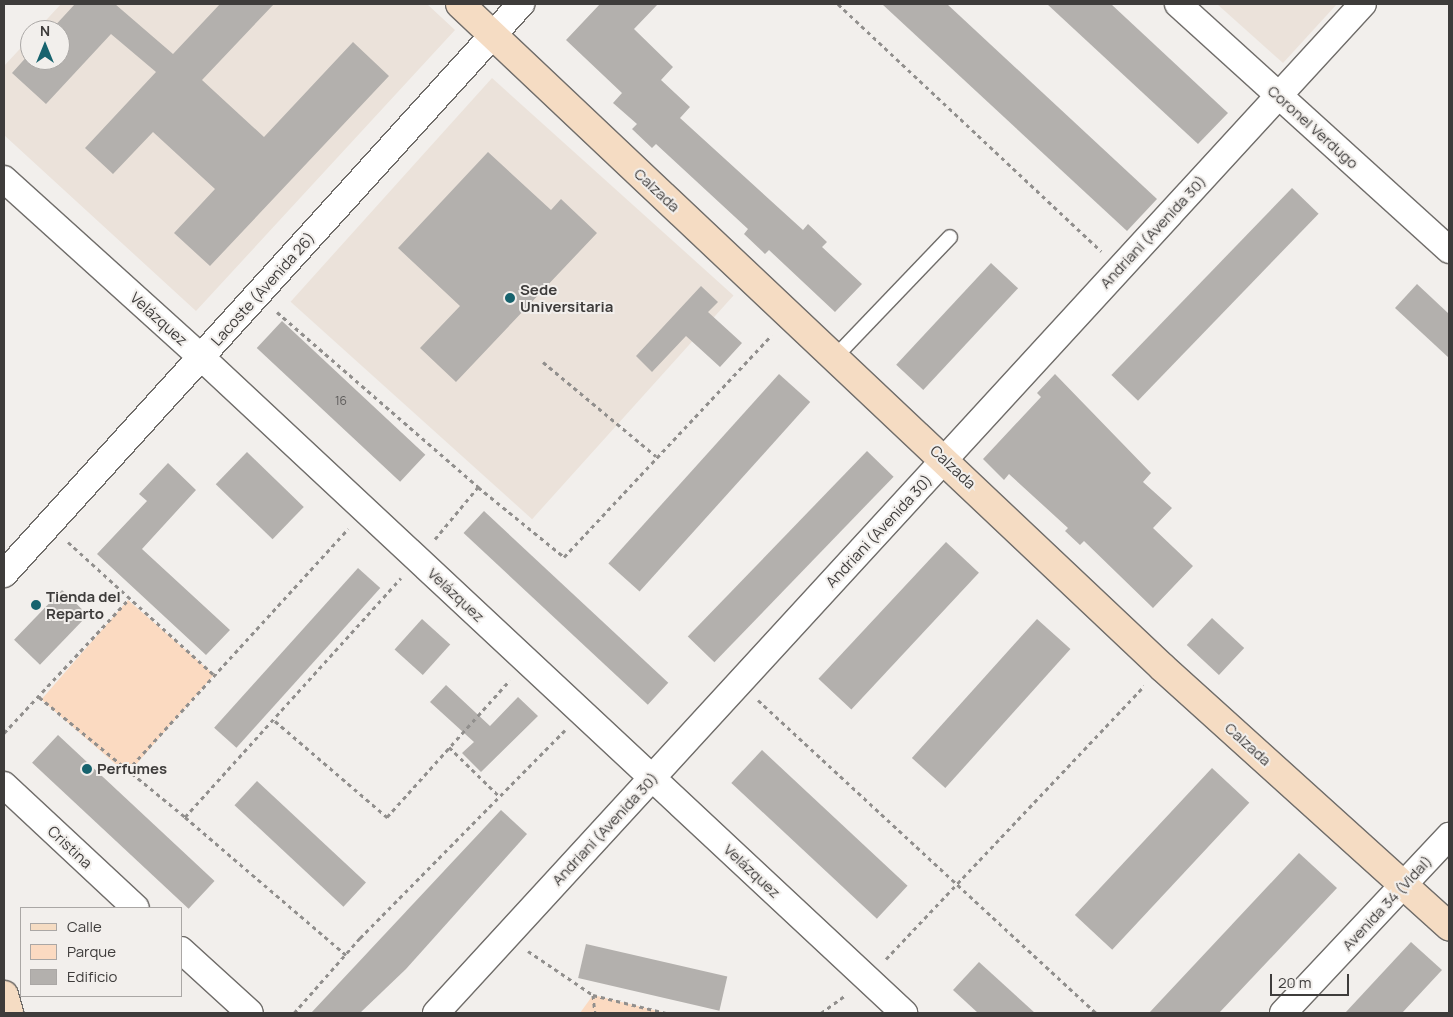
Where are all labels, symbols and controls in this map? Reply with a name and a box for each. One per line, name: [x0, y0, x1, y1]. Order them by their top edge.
north arrow: [20, 20, 70, 70]
text: N: [40, 21, 50, 40]
street label: Coronel Verdugo: [1264, 82, 1362, 172]
street label: Calzada: [631, 164, 683, 216]
street label: Andriani (Avenida 30): [1096, 172, 1210, 292]
street label: Lacoste (Avenida 26): [207, 229, 319, 349]
place label: Sede Universitaria: [520, 280, 613, 315]
street label: Velázquez: [127, 289, 191, 349]
marker: Sede Universitaria: [504, 292, 516, 304]
house number: 16: [335, 394, 347, 408]
street label: Calzada: [927, 441, 979, 493]
street label: Andriani (Avenida 30): [822, 471, 936, 591]
street label: Velázquez: [424, 564, 488, 626]
place label: Tienda del Reparto: [46, 587, 121, 622]
marker: Tienda del Reparto: [30, 599, 42, 611]
street label: Calzada: [1221, 719, 1275, 769]
place label: Perfumes: [97, 760, 167, 778]
marker: Perfumes: [81, 763, 93, 775]
street label: Andriani (Avenida 30): [548, 769, 662, 889]
street label: Cristina: [44, 822, 96, 872]
street label: Velázquez: [720, 840, 784, 902]
street label: Avenida 34 (Vidal): [1338, 852, 1436, 954]
legend: [20, 907, 182, 997]
text: Calle: [67, 916, 102, 937]
text: Parque: [67, 941, 116, 962]
scale bar: [1273, 964, 1352, 996]
text: Edificio: [67, 966, 117, 987]
text: 20 m: [1278, 972, 1311, 993]

